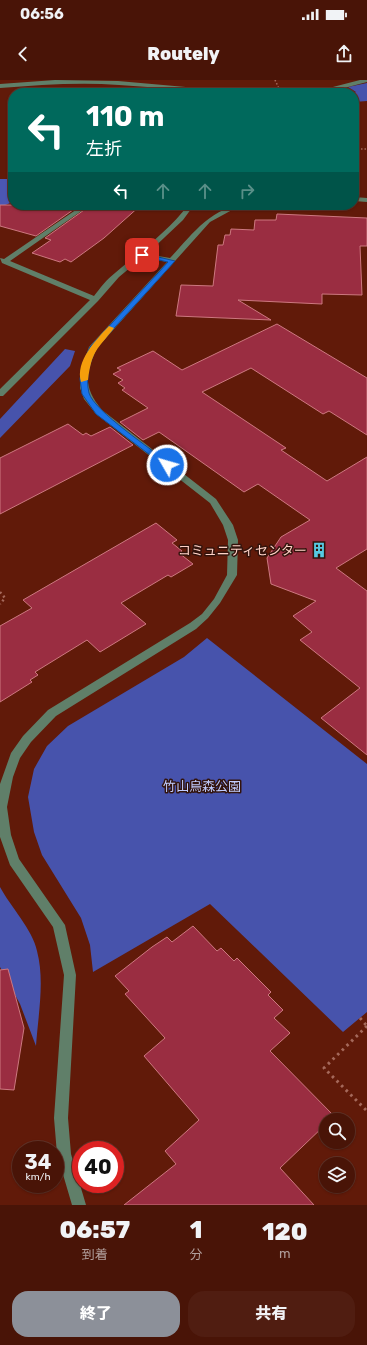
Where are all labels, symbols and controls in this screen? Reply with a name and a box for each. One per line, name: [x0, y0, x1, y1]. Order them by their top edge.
text: 06:56: [20, 5, 64, 23]
icon: back: [12, 43, 34, 65]
text: Routely: [147, 43, 220, 65]
icon: share: [333, 43, 355, 65]
text: 110 m: [86, 100, 164, 133]
icon: left: [20, 104, 72, 156]
text: 左折: [86, 138, 122, 160]
icon: left: [110, 180, 132, 202]
icon: ahead: [152, 180, 174, 202]
icon: ahead: [194, 180, 216, 202]
icon: right: [236, 180, 258, 202]
pin: [125, 238, 159, 272]
icon: arrive: [131, 244, 153, 266]
position arrow: [146, 444, 188, 486]
building icon: コミュニティセンター: [310, 541, 328, 559]
place label: コミュニティセンター: [178, 543, 307, 558]
park label: 竹山烏森公園: [163, 779, 241, 794]
map controls: [319, 1113, 355, 1193]
button: search: [319, 1113, 355, 1149]
speed limit sign: 40: [72, 1141, 124, 1193]
text: 34: [25, 1150, 51, 1174]
button: layers: [319, 1157, 355, 1193]
text: km/h: [26, 1171, 50, 1183]
text: 06:57: [59, 1216, 130, 1244]
text: 1: [190, 1216, 202, 1244]
text: 120: [262, 1218, 308, 1246]
text: m: [279, 1246, 291, 1261]
text: 到着: [82, 1247, 108, 1262]
text: 分: [189, 1247, 202, 1262]
button: 終了: [12, 1291, 180, 1337]
button: 共有: [188, 1291, 355, 1337]

